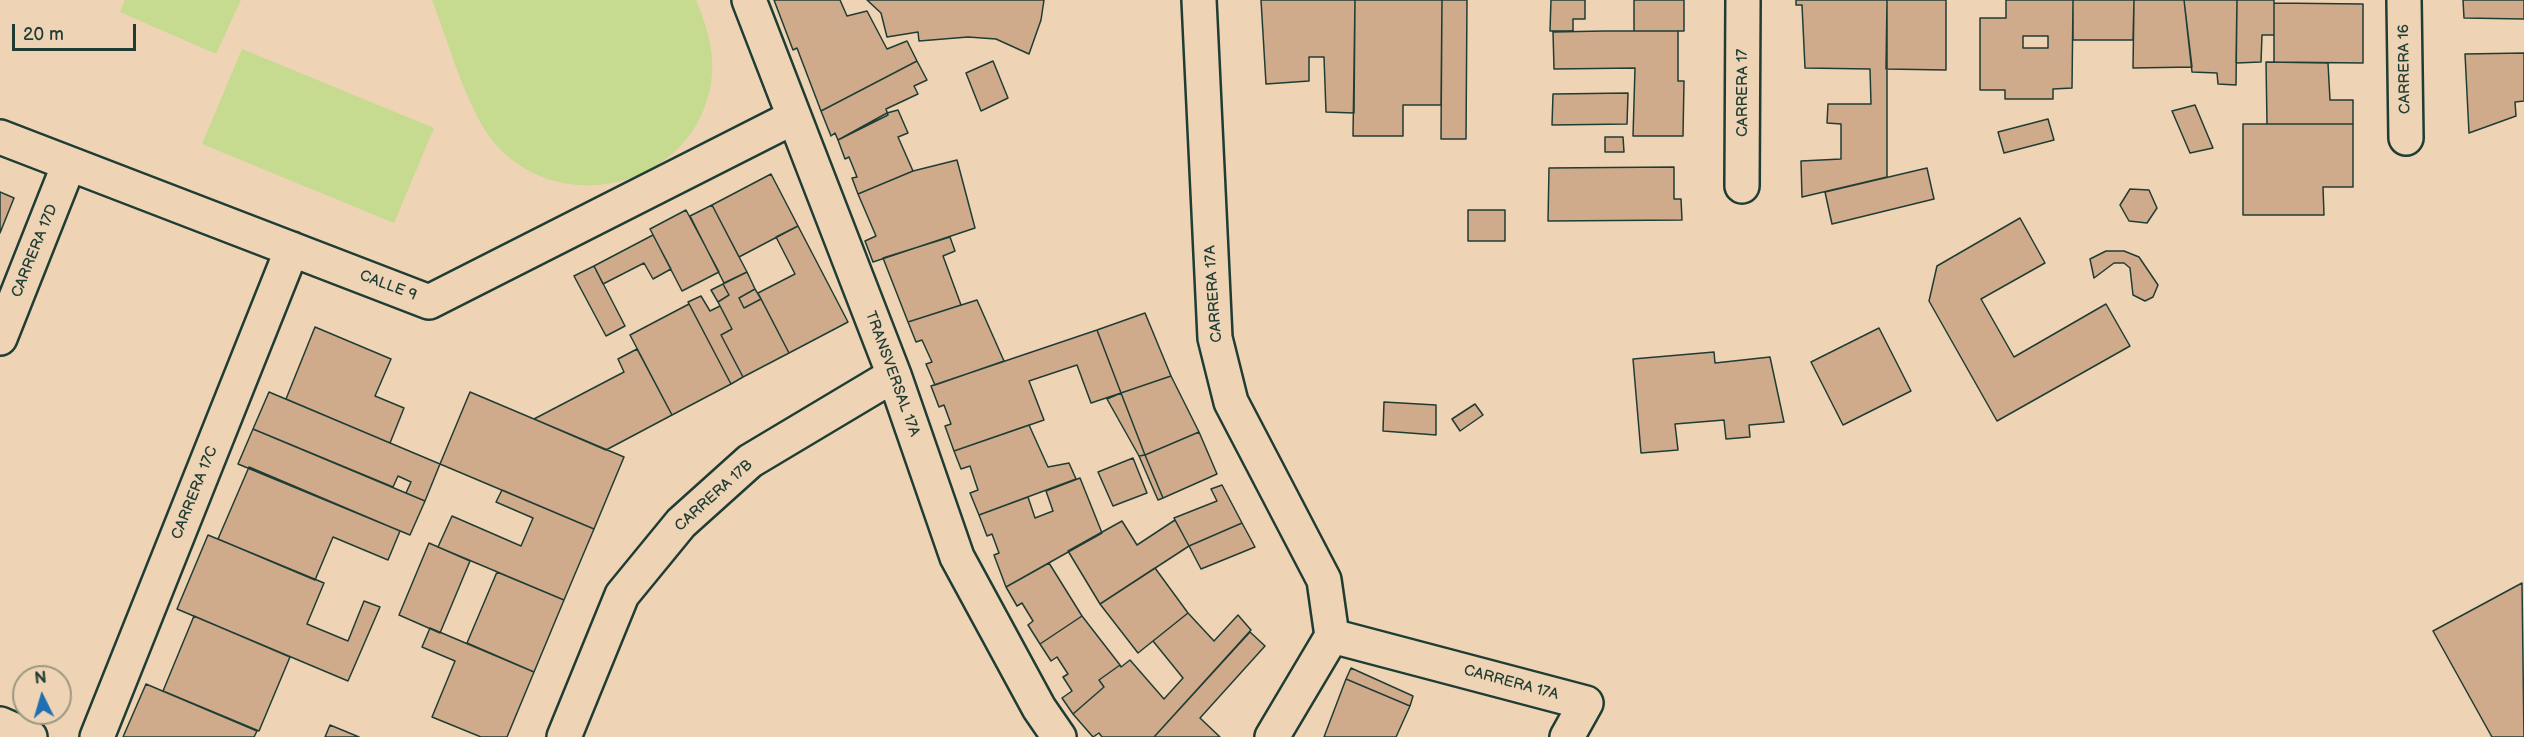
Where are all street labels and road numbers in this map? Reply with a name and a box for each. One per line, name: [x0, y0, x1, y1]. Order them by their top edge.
street label: CARRERA 16: [2395, 24, 2415, 114]
street label: CARRERA 17: [1734, 49, 1752, 137]
street label: CARRERA 17D: [8, 202, 62, 300]
street label: CARRERA 17A: [1202, 245, 1226, 343]
street label: CALLE 9: [357, 267, 419, 305]
street label: TRANSVERSAL 17A: [861, 309, 923, 439]
street label: CARRERA 17C: [168, 444, 222, 542]
street label: CARRERA 17B: [671, 456, 757, 536]
street label: CARRERA 17A: [1462, 662, 1560, 704]

